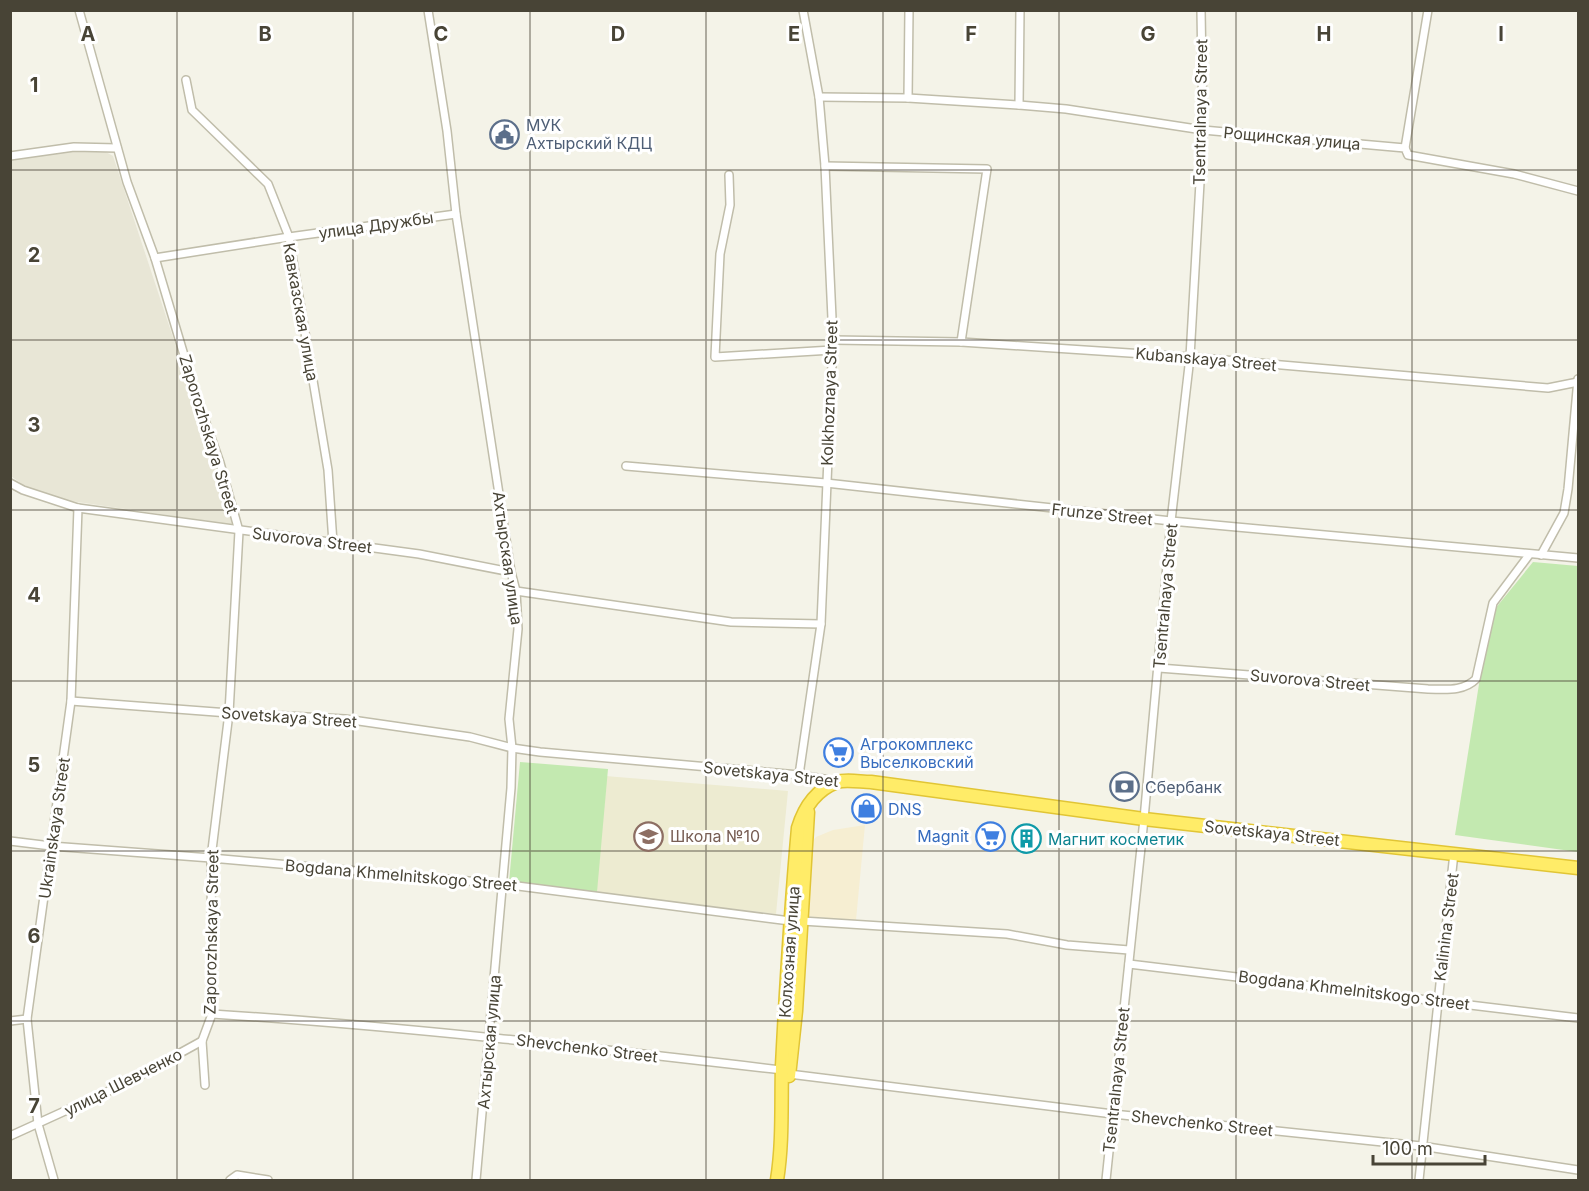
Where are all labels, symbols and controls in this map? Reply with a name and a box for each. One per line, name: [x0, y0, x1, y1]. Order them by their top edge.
text: A: [81, 22, 96, 46]
text: B: [258, 22, 272, 46]
text: C: [434, 22, 448, 46]
text: D: [611, 22, 625, 46]
text: E: [788, 22, 800, 46]
text: F: [965, 22, 977, 46]
text: G: [1140, 22, 1156, 46]
text: H: [1317, 22, 1331, 46]
text: I: [1498, 22, 1504, 46]
street label: Tsentralnaya Street: [1189, 39, 1211, 185]
text: 1: [30, 73, 38, 97]
place label: МУК Ахтырский КДЦ: [526, 115, 652, 153]
public building icon: МУК Ахтырский КДЦ: [489, 118, 521, 150]
street label: Рощинская улица: [1223, 122, 1361, 154]
street label: улица Дружбы: [317, 207, 435, 243]
street label: Кавказская улица: [279, 241, 323, 383]
text: 2: [28, 243, 40, 267]
street label: Kolkhoznaya Street: [816, 320, 842, 466]
street label: Kubanskaya Street: [1135, 343, 1277, 375]
street label: Zaporozhskaya Street: [175, 352, 243, 516]
text: 3: [28, 413, 40, 437]
street label: Ахтырская улица: [489, 490, 527, 626]
street label: Frunze Street: [1050, 499, 1154, 529]
street label: Tsentralnaya Street: [1149, 522, 1181, 670]
street label: Suvorova Street: [251, 523, 373, 557]
text: 4: [27, 583, 41, 607]
street label: Suvorova Street: [1249, 665, 1371, 695]
street label: Sovetskaya Street: [220, 702, 358, 732]
place label: Агрокомплекс Выселковский: [860, 734, 974, 772]
supermarket icon: Агрокомплекс Выселковский: [823, 737, 855, 769]
text: 5: [28, 753, 40, 777]
street label: Ukrainskaya Street: [34, 756, 74, 900]
street label: Sovetskaya Street: [702, 757, 840, 791]
bank icon: Сбербанк: [1108, 771, 1140, 803]
place label: Сбербанк: [1145, 777, 1222, 797]
shop icon: DNS: [851, 793, 883, 825]
place label: DNS: [888, 799, 922, 819]
street label: Sovetskaya Street: [1203, 816, 1341, 850]
school or university icon: Школа №10: [633, 820, 665, 852]
supermarket icon: Magnit: [974, 820, 1006, 852]
building icon: Магнит косметик: [1011, 823, 1043, 855]
place label: Школа №10: [670, 826, 760, 846]
place label: Magnit: [917, 826, 969, 846]
place label: Магнит косметик: [1048, 829, 1184, 849]
street label: Zaporozhskaya Street: [200, 849, 222, 1015]
street label: Bogdana Khmelnitskogo Street: [284, 855, 518, 895]
street label: Kalinina Street: [1429, 872, 1463, 982]
street label: Колхозная улица: [774, 885, 804, 1019]
text: 6: [28, 924, 41, 948]
street label: Bogdana Khmelnitskogo Street: [1237, 966, 1471, 1014]
street label: Ахтырская улица: [473, 974, 505, 1110]
street label: Tsentralnaya Street: [1098, 1006, 1134, 1154]
street label: Shevchenko Street: [515, 1029, 659, 1067]
street label: улица Шевченко: [61, 1044, 185, 1120]
text: 7: [28, 1094, 40, 1118]
street label: Shevchenko Street: [1130, 1106, 1274, 1140]
scale bar: [1373, 1128, 1486, 1166]
text: 100 m: [1382, 1138, 1433, 1159]

